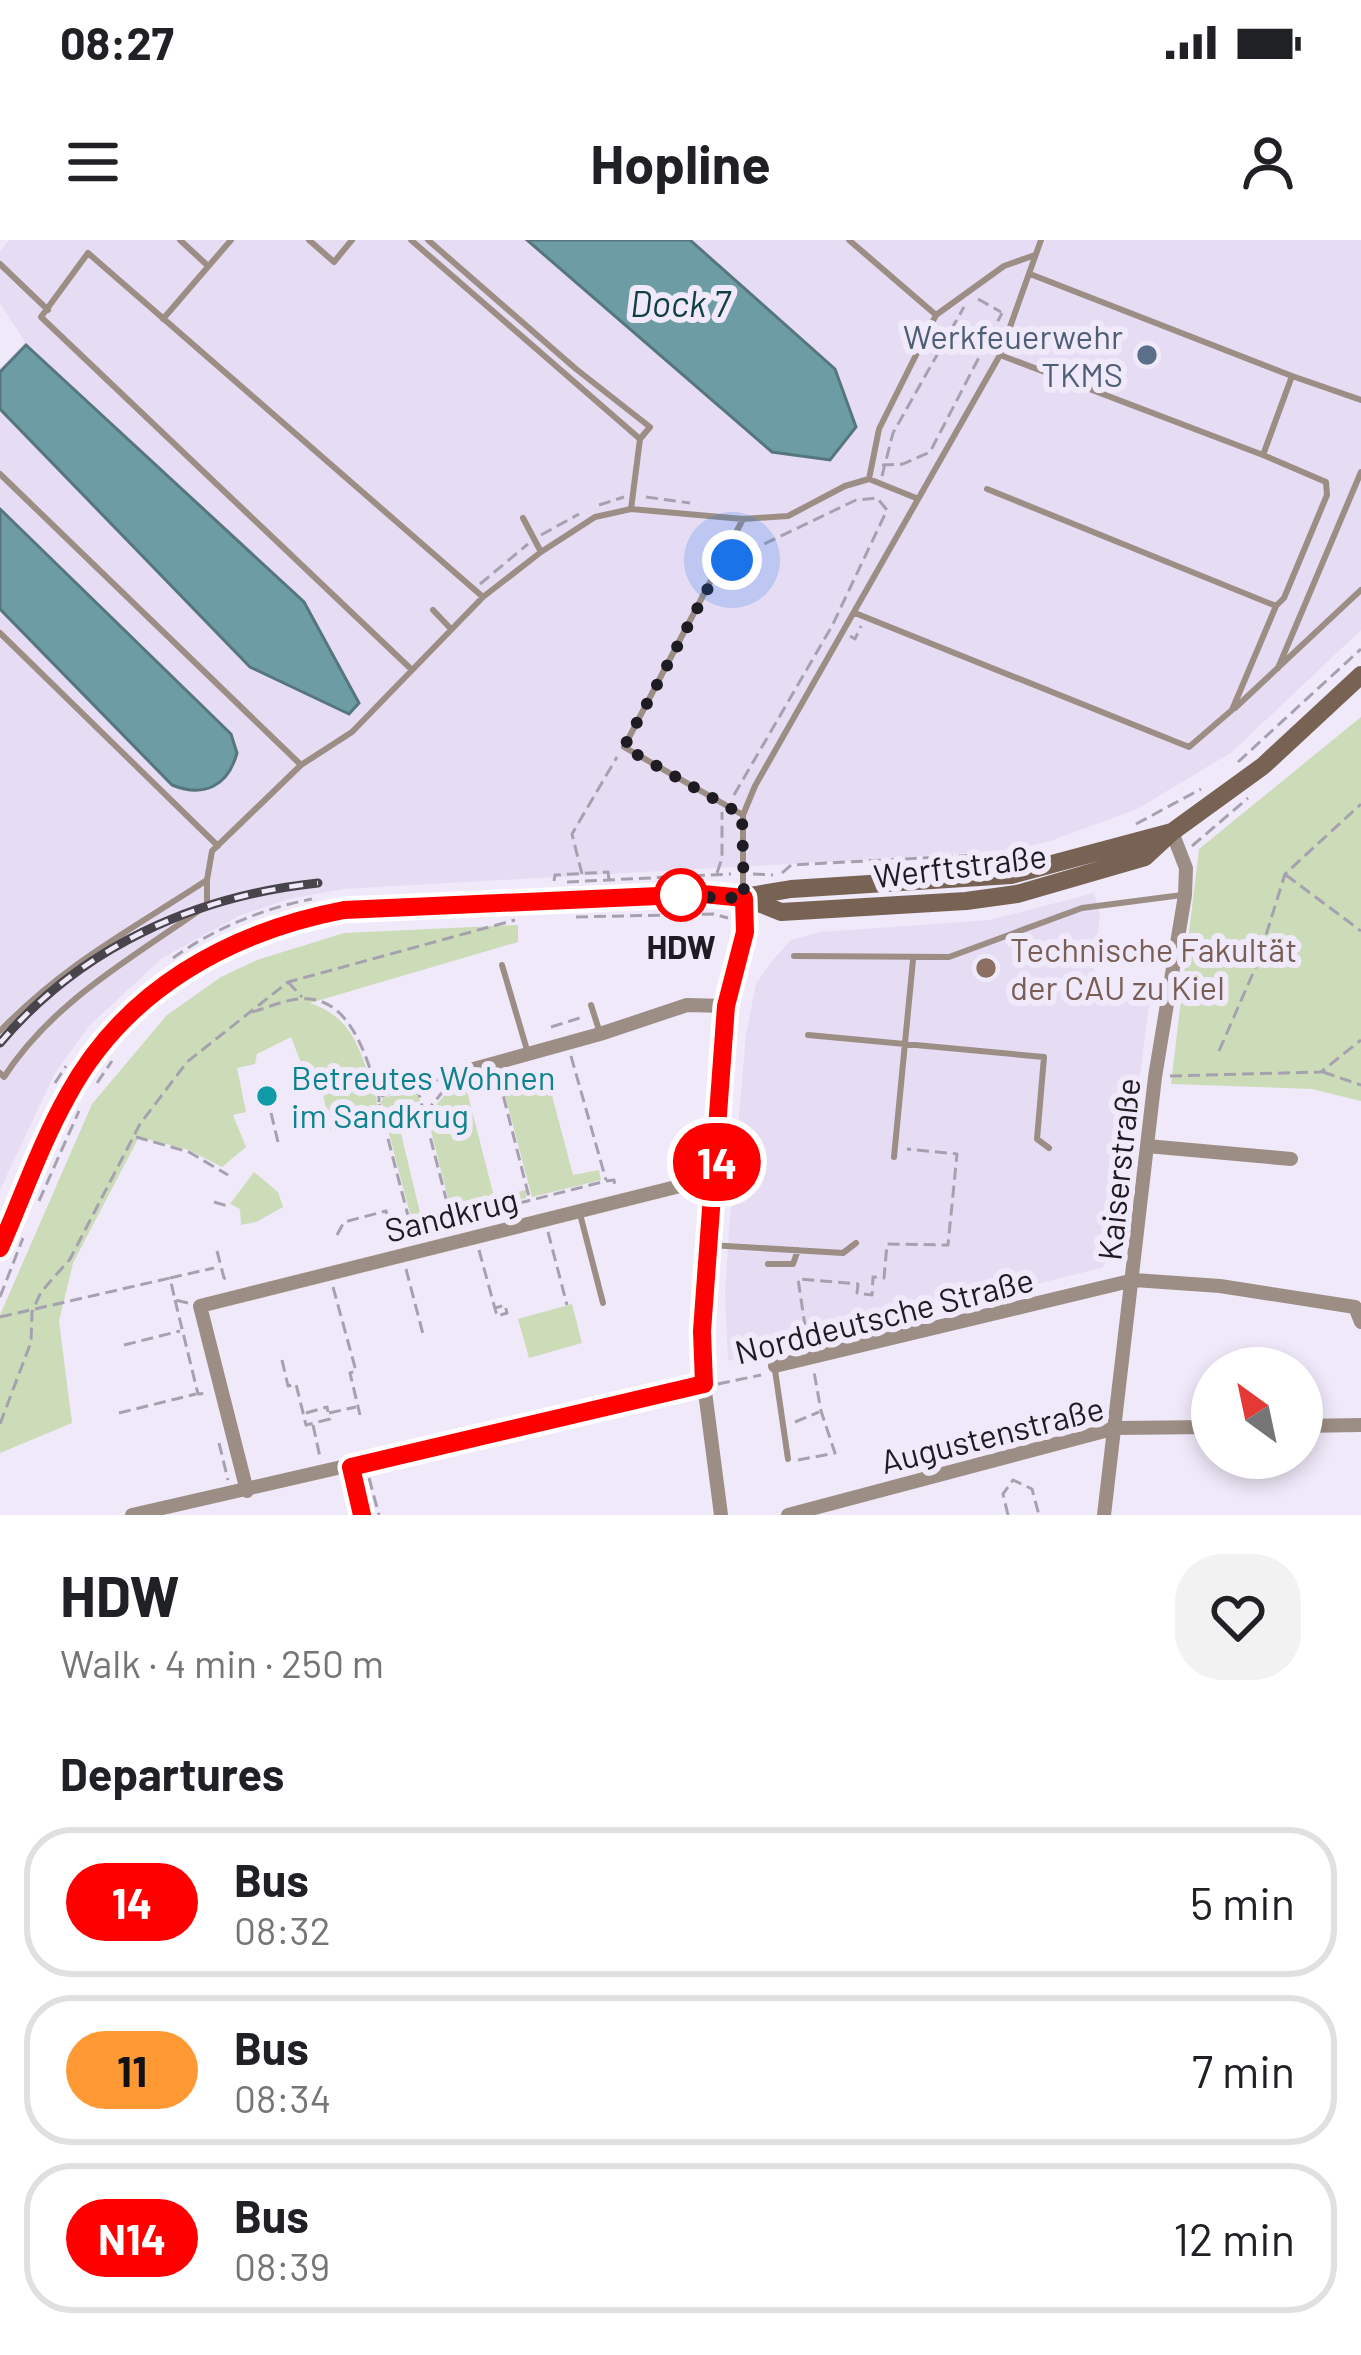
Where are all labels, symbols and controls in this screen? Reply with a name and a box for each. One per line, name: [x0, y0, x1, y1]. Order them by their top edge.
text: 08:27: [60, 15, 174, 69]
icon: menu: [60, 129, 126, 195]
icon: person: [1235, 129, 1301, 195]
text: Hopline: [590, 130, 771, 195]
water label: Dock 7: [630, 281, 732, 324]
place label: Werkfeuerwehr TKMS: [903, 316, 1123, 394]
marker: Werkfeuerwehr TKMS: [1134, 342, 1160, 368]
your location: [702, 530, 762, 590]
street label: Werftstraße: [871, 835, 1049, 895]
marker: HDW: [656, 870, 706, 920]
place label: HDW: [646, 926, 716, 966]
place label: Technische Fakultät der CAU zu Kiel: [1010, 929, 1297, 1007]
marker: Technische Fakultät der CAU zu Kiel: [973, 955, 999, 981]
place label: Betreutes Wohnen im Sandkrug: [291, 1057, 556, 1135]
street label: Kaiserstraße: [1089, 1076, 1147, 1262]
marker: Betreutes Wohnen im Sandkrug: [254, 1083, 280, 1109]
line badge: 14: [663, 1123, 771, 1201]
text: 14: [697, 1137, 737, 1187]
street label: Sandkrug: [380, 1178, 522, 1250]
street label: Norddeutsche Straße: [731, 1259, 1037, 1371]
north arrow: [1191, 1347, 1323, 1479]
map controls: [1191, 1347, 1323, 1479]
street label: Augustenstraße: [876, 1387, 1108, 1481]
button: heart: [1175, 1554, 1301, 1680]
text: HDW: [60, 1560, 180, 1628]
text: Walk · 4 min · 250 m: [60, 1639, 384, 1686]
text: Departures: [60, 1746, 284, 1800]
text: Bus: [234, 1852, 309, 1906]
text: 5 min: [1190, 1875, 1295, 1929]
text: 14: [112, 1877, 152, 1927]
text: 08:32: [234, 1906, 331, 1953]
text: Bus: [234, 2020, 309, 2074]
text: 7 min: [1192, 2043, 1295, 2097]
text: 11: [117, 2045, 147, 2095]
text: 08:34: [234, 2074, 331, 2121]
text: Bus: [234, 2188, 309, 2242]
text: 12 min: [1173, 2211, 1295, 2265]
text: N14: [98, 2213, 166, 2263]
text: 08:39: [234, 2242, 330, 2289]

